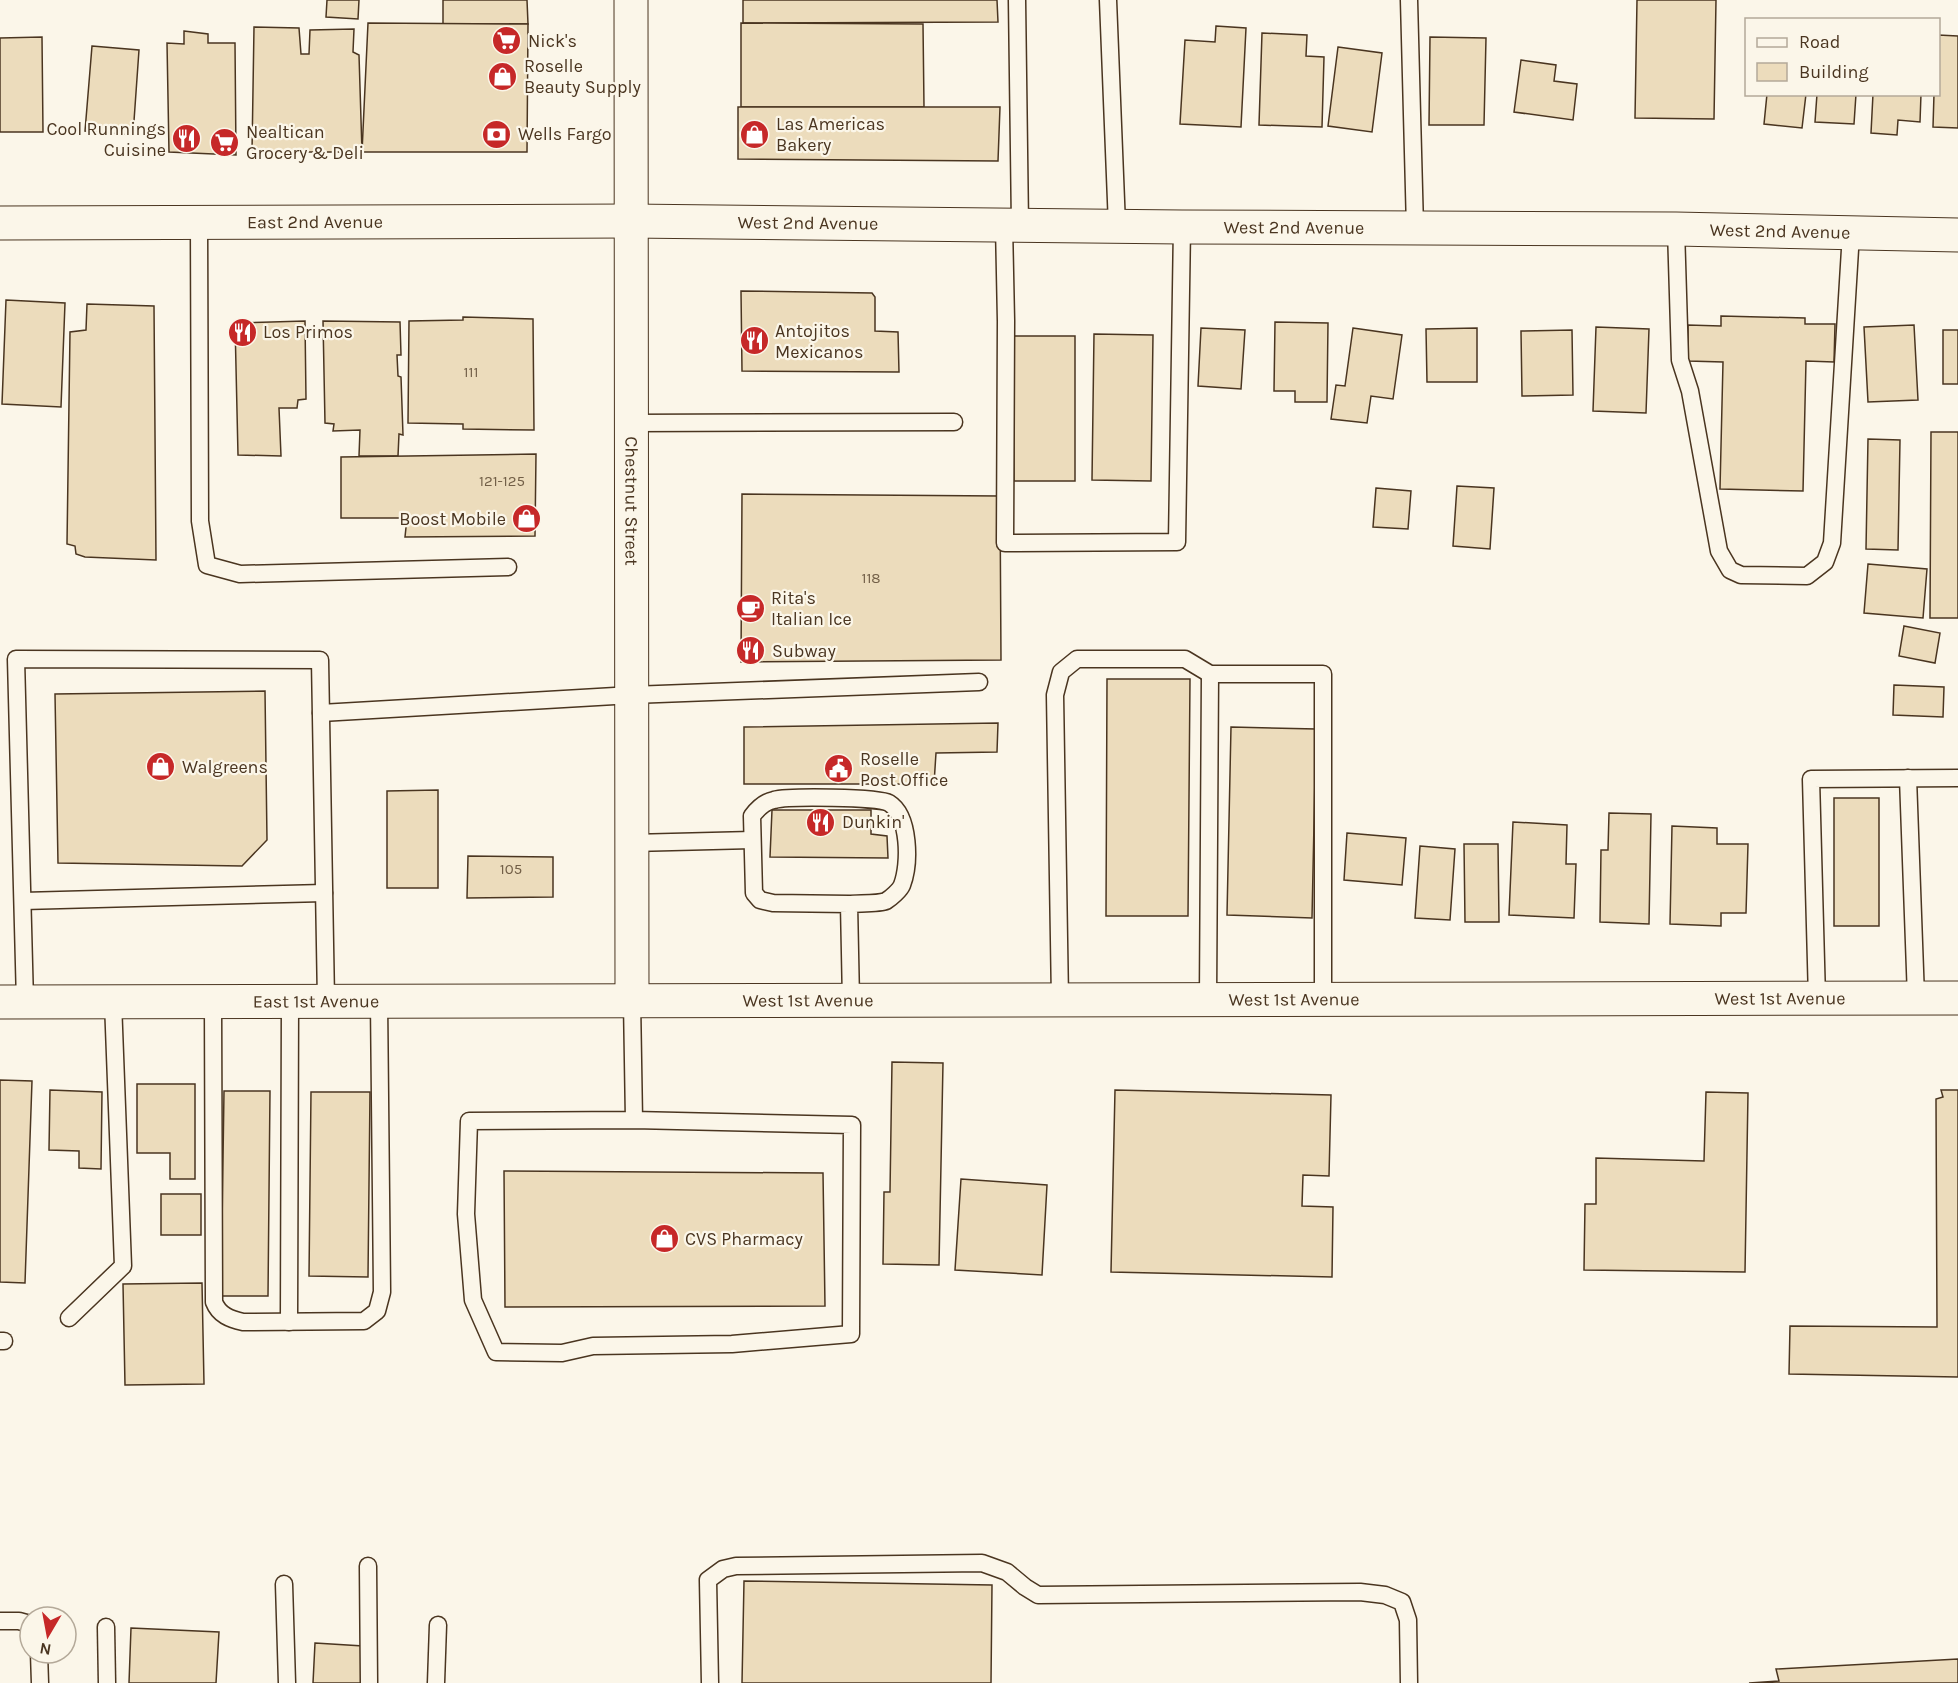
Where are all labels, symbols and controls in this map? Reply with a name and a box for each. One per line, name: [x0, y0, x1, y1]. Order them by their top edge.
legend: [1745, 18, 1940, 96]
supermarket icon: Nick's: [491, 25, 523, 57]
place label: Nick's: [528, 30, 577, 52]
text: Road: [1799, 31, 1840, 53]
place label: Roselle Beauty Supply: [524, 55, 642, 98]
shop icon: Roselle Beauty Supply: [487, 60, 519, 92]
text: Building: [1799, 61, 1869, 83]
place label: Las Americas Bakery: [776, 113, 885, 156]
place label: Cool Runnings Cuisine: [46, 118, 166, 161]
bank icon: Wells Fargo: [481, 118, 513, 150]
shop icon: Las Americas Bakery: [739, 118, 771, 150]
place label: Nealtican Grocery & Deli: [246, 121, 364, 164]
restaurant icon: Cool Runnings Cuisine: [171, 123, 203, 155]
place label: Wells Fargo: [518, 123, 612, 145]
supermarket icon: Nealtican Grocery & Deli: [209, 126, 241, 158]
street label: East 2nd Avenue: [247, 211, 383, 233]
street label: West 2nd Avenue: [737, 211, 879, 235]
street label: West 2nd Avenue: [1223, 216, 1364, 239]
street label: West 2nd Avenue: [1709, 219, 1851, 244]
restaurant icon: Los Primos: [226, 316, 258, 348]
place label: Antojitos Mexicanos: [775, 320, 863, 363]
place label: Los Primos: [263, 321, 353, 343]
restaurant icon: Antojitos Mexicanos: [738, 325, 770, 357]
house number: 111: [464, 363, 478, 381]
street label: Chestnut Street: [620, 436, 643, 566]
house number: 121-125: [479, 472, 525, 490]
shop icon: Boost Mobile: [511, 503, 543, 535]
place label: Boost Mobile: [399, 508, 506, 530]
house number: 118: [861, 569, 881, 587]
place label: Rita's Italian Ice: [771, 587, 852, 630]
cafe icon: Rita's Italian Ice: [734, 592, 766, 624]
restaurant icon: Subway: [735, 635, 767, 667]
place label: Subway: [772, 640, 836, 662]
place label: Roselle Post Office: [860, 748, 948, 791]
shop icon: Walgreens: [145, 751, 177, 783]
public building icon: Roselle Post Office: [823, 753, 855, 785]
place label: Walgreens: [182, 756, 268, 778]
restaurant icon: Dunkin': [805, 806, 837, 838]
place label: Dunkin': [842, 811, 904, 833]
house number: 105: [500, 860, 522, 878]
street label: West 1st Avenue: [1714, 987, 1846, 1009]
street label: West 1st Avenue: [1228, 988, 1360, 1010]
street label: West 1st Avenue: [742, 989, 874, 1011]
street label: East 1st Avenue: [253, 990, 379, 1012]
shop icon: CVS Pharmacy: [648, 1223, 680, 1255]
place label: CVS Pharmacy: [685, 1228, 804, 1250]
north arrow: [18, 1605, 78, 1665]
text: N: [38, 1639, 53, 1660]

